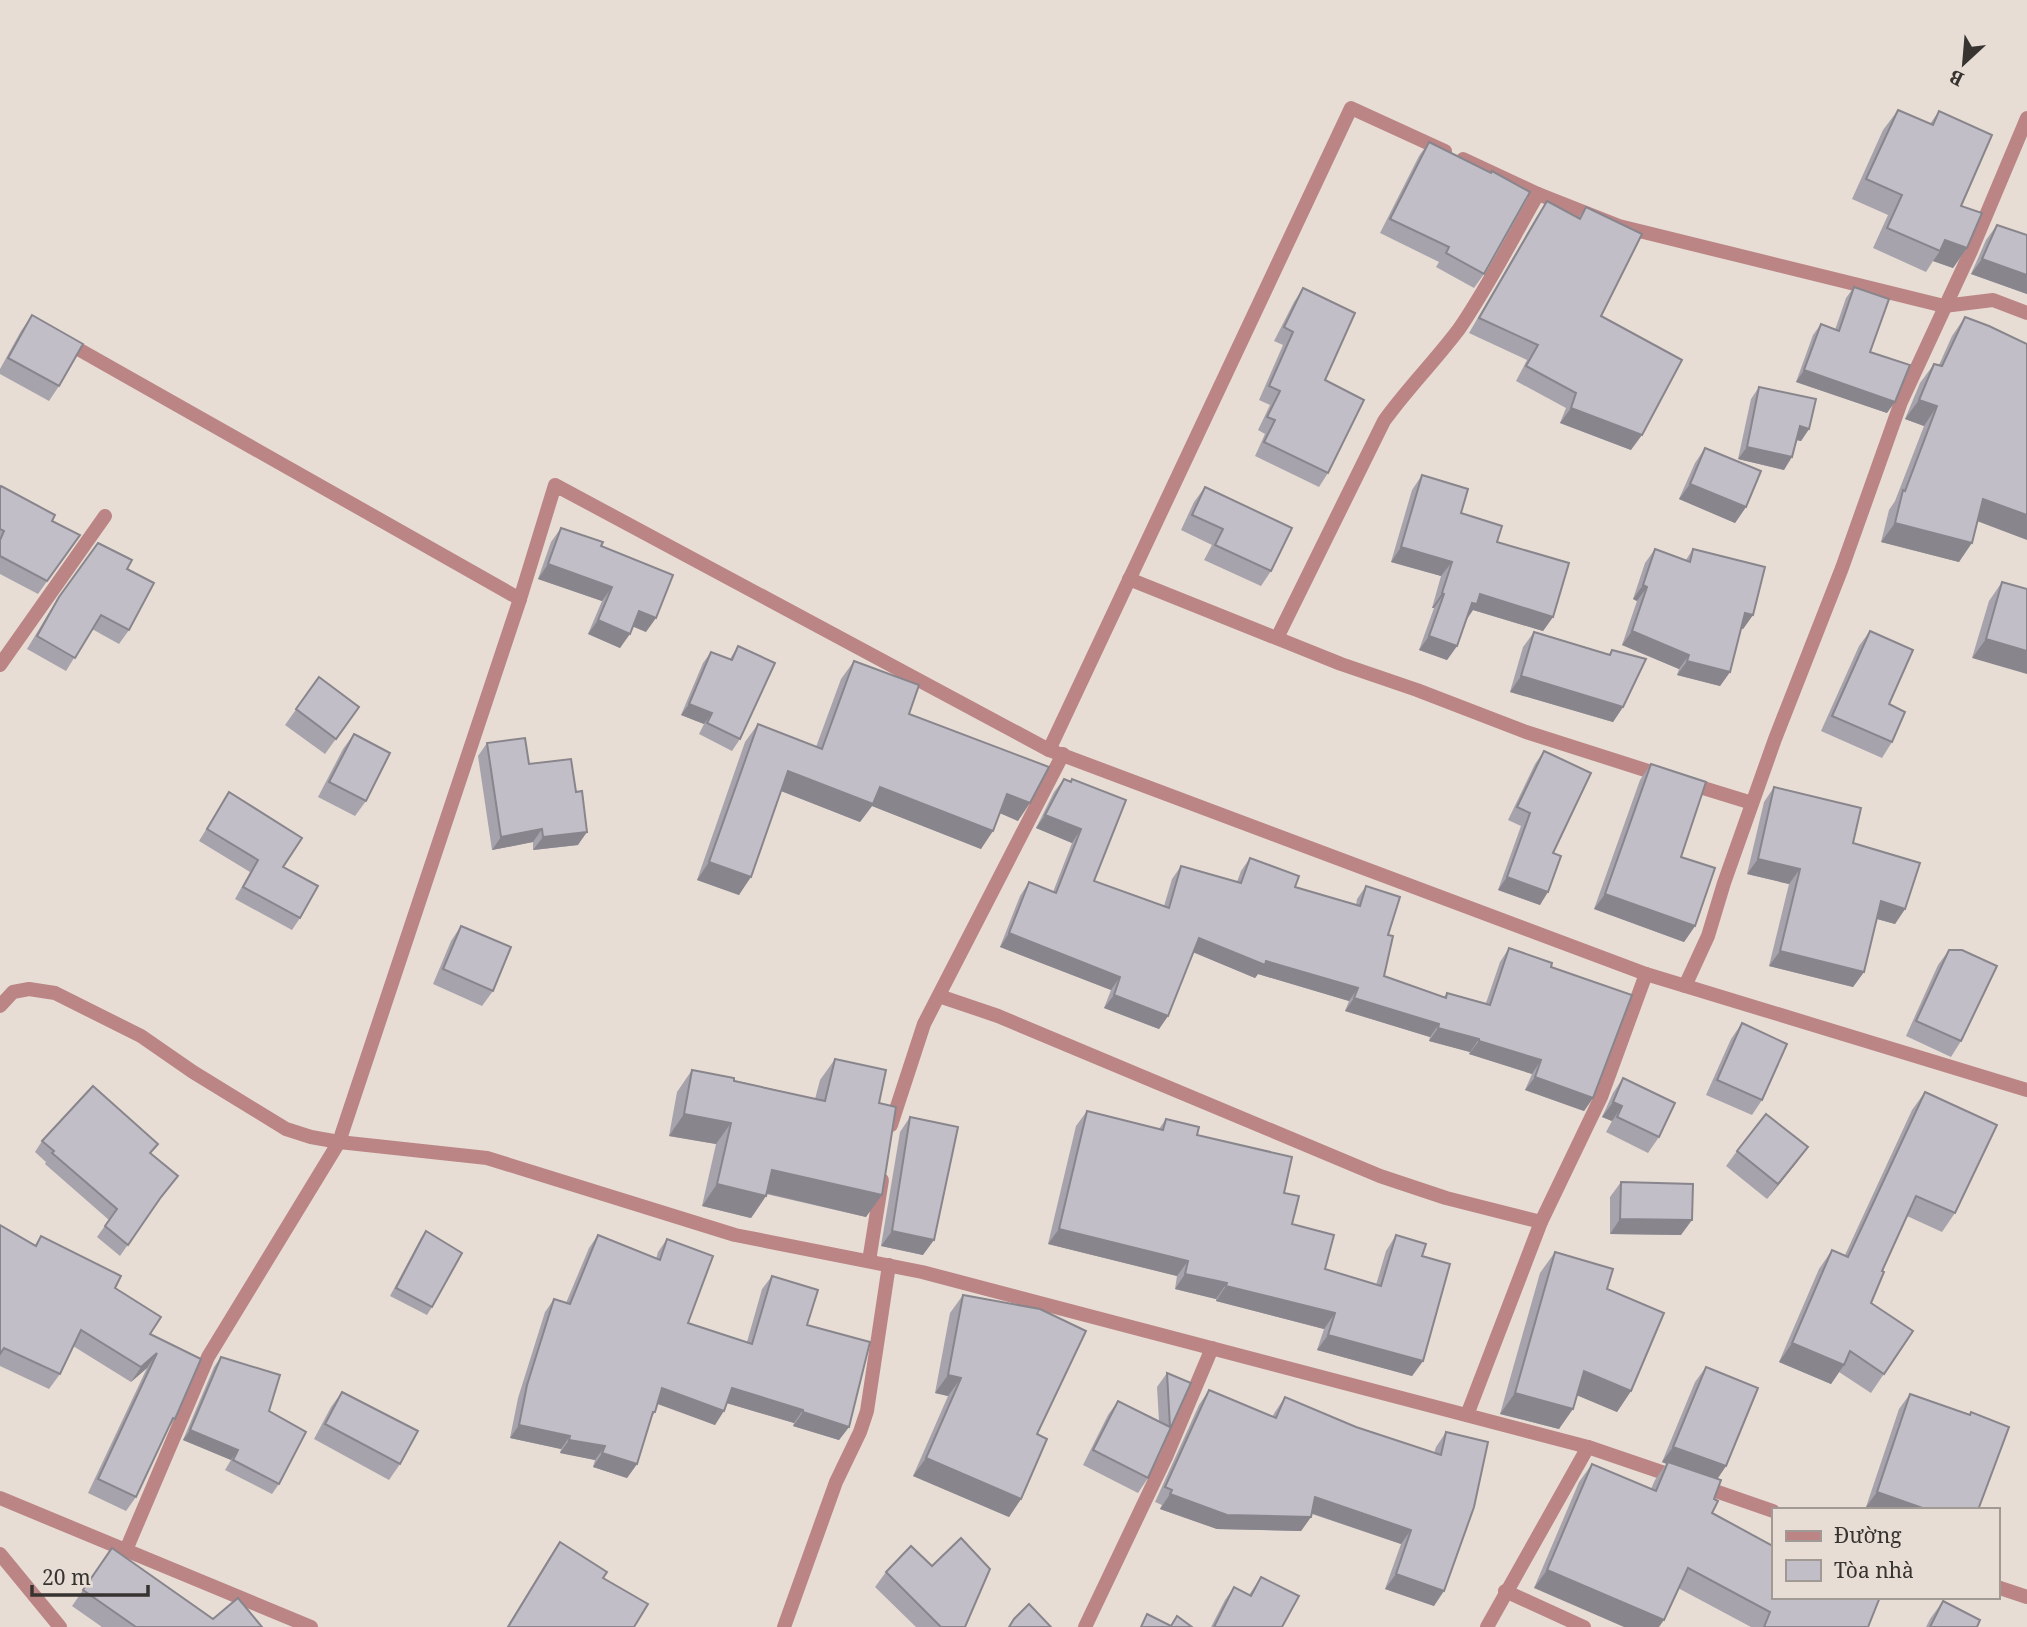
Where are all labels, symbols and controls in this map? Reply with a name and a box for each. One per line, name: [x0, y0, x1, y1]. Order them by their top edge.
north arrow: [1929, 28, 1999, 98]
text: B: [1945, 64, 1968, 93]
legend: [1772, 1508, 1999, 1599]
text: Đường: [1834, 1521, 1902, 1549]
scale bar: [32, 1554, 147, 1598]
text: Tòa nhà: [1834, 1556, 1914, 1584]
text: 20 m: [42, 1563, 91, 1591]

